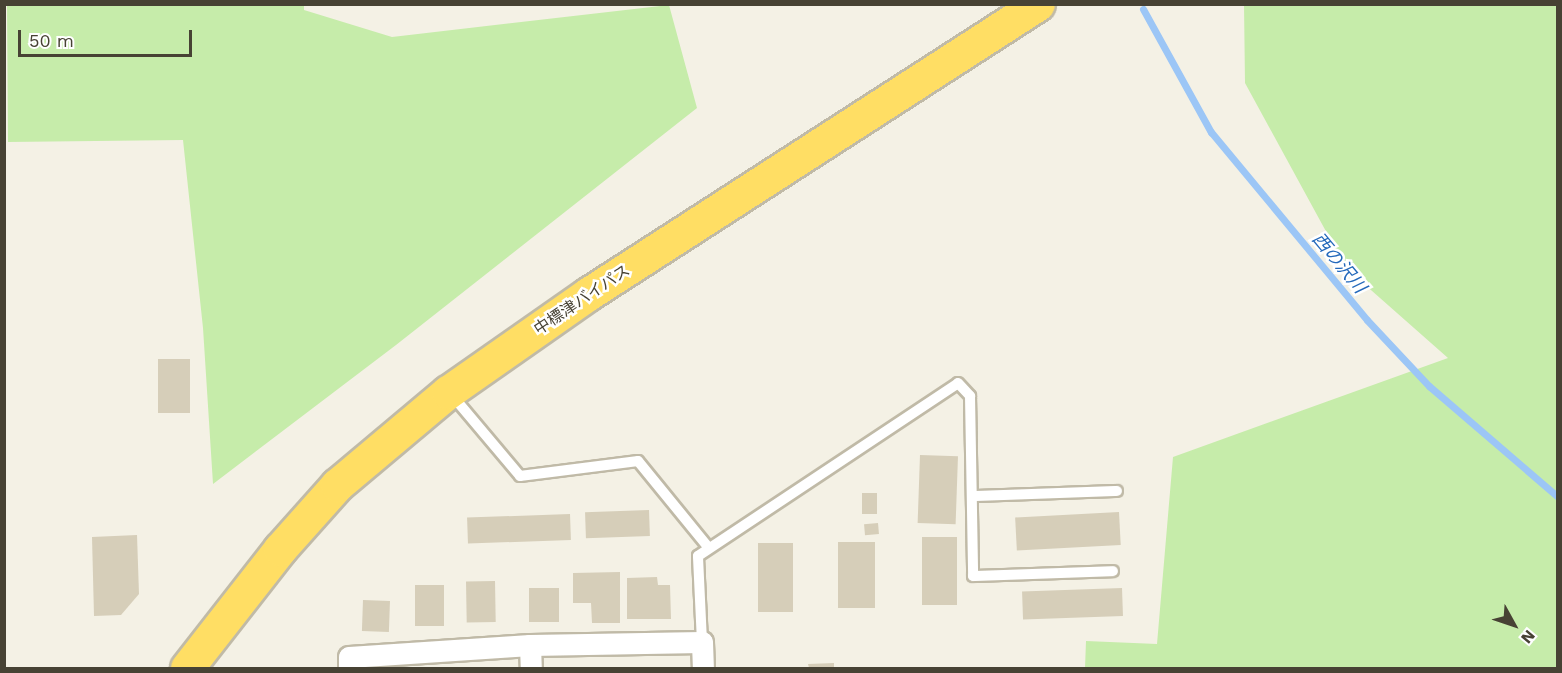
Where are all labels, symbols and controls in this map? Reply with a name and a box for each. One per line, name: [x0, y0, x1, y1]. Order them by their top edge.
scale bar: [21, 18, 195, 56]
text: 50 m: [29, 30, 74, 51]
water label: 西の沢川: [1308, 228, 1370, 298]
street label: 中標津バイパス: [530, 261, 634, 339]
north arrow: [1484, 595, 1544, 655]
text: N: [1517, 626, 1539, 648]

